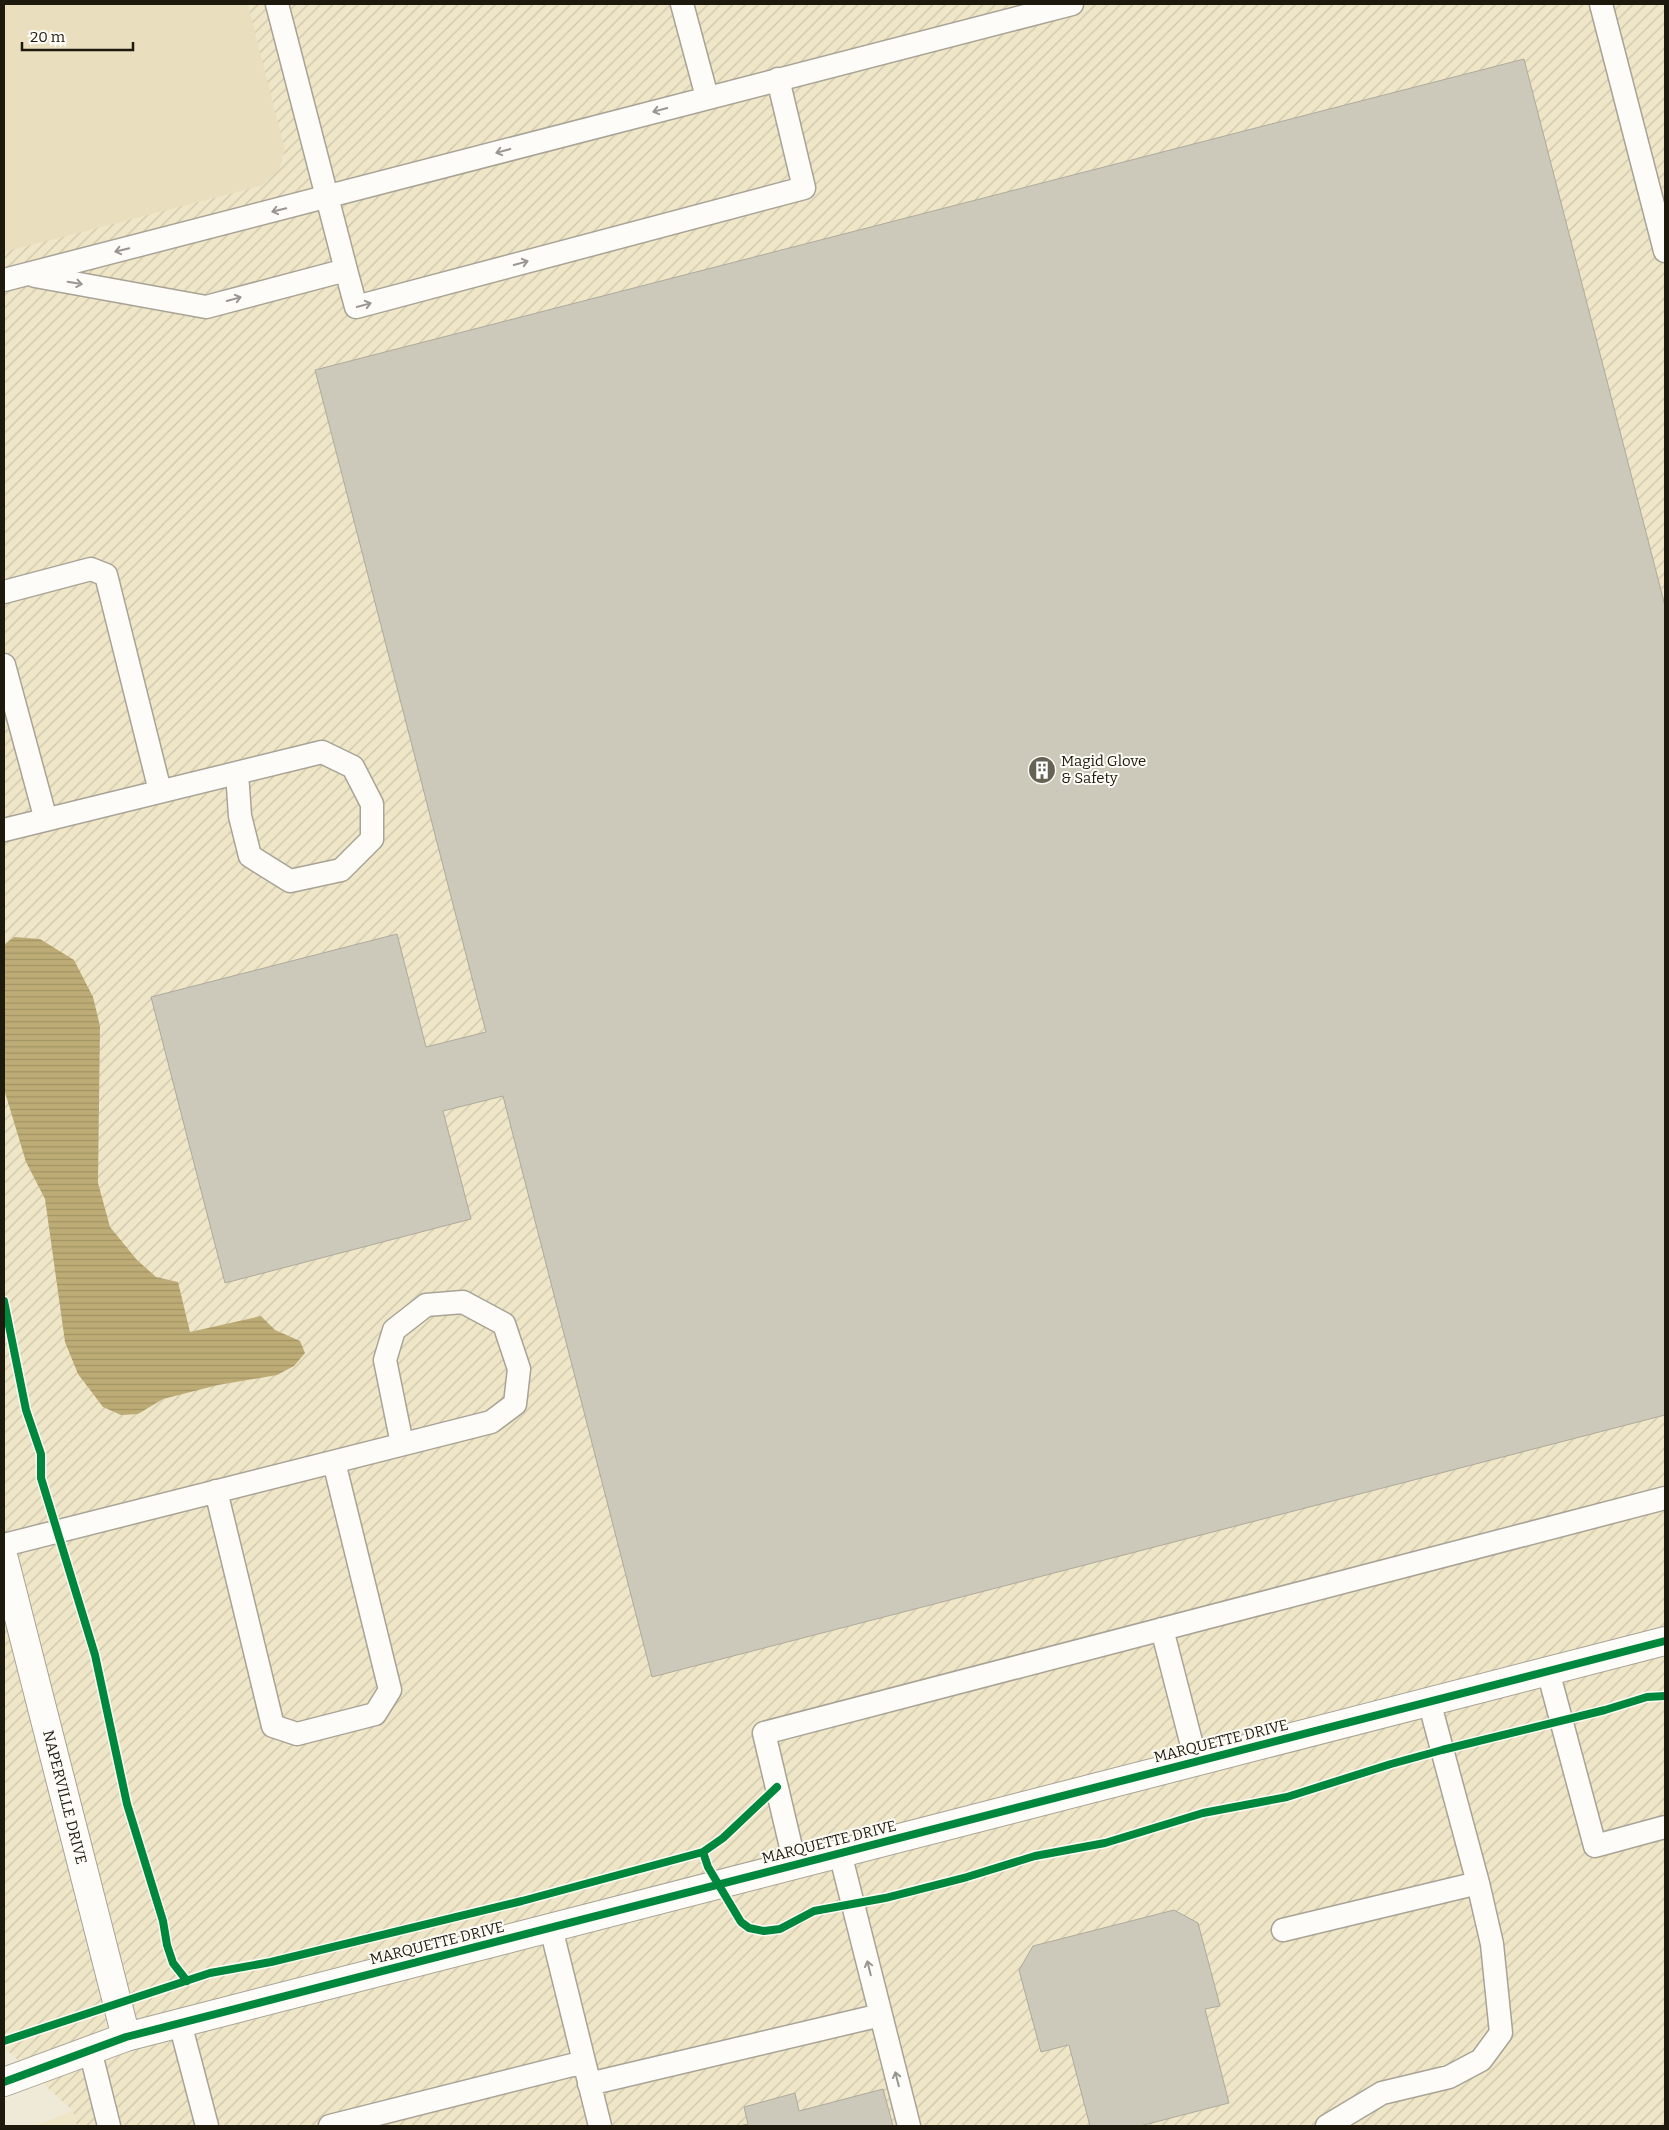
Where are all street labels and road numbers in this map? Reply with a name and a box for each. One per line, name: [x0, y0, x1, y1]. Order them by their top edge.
street label: MARQUETTE DRIVE: [1152, 1716, 1290, 1766]
street label: NAPERVILLE DRIVE: [39, 1728, 91, 1866]
street label: MARQUETTE DRIVE: [760, 1817, 898, 1867]
street label: MARQUETTE DRIVE: [368, 1918, 506, 1968]

